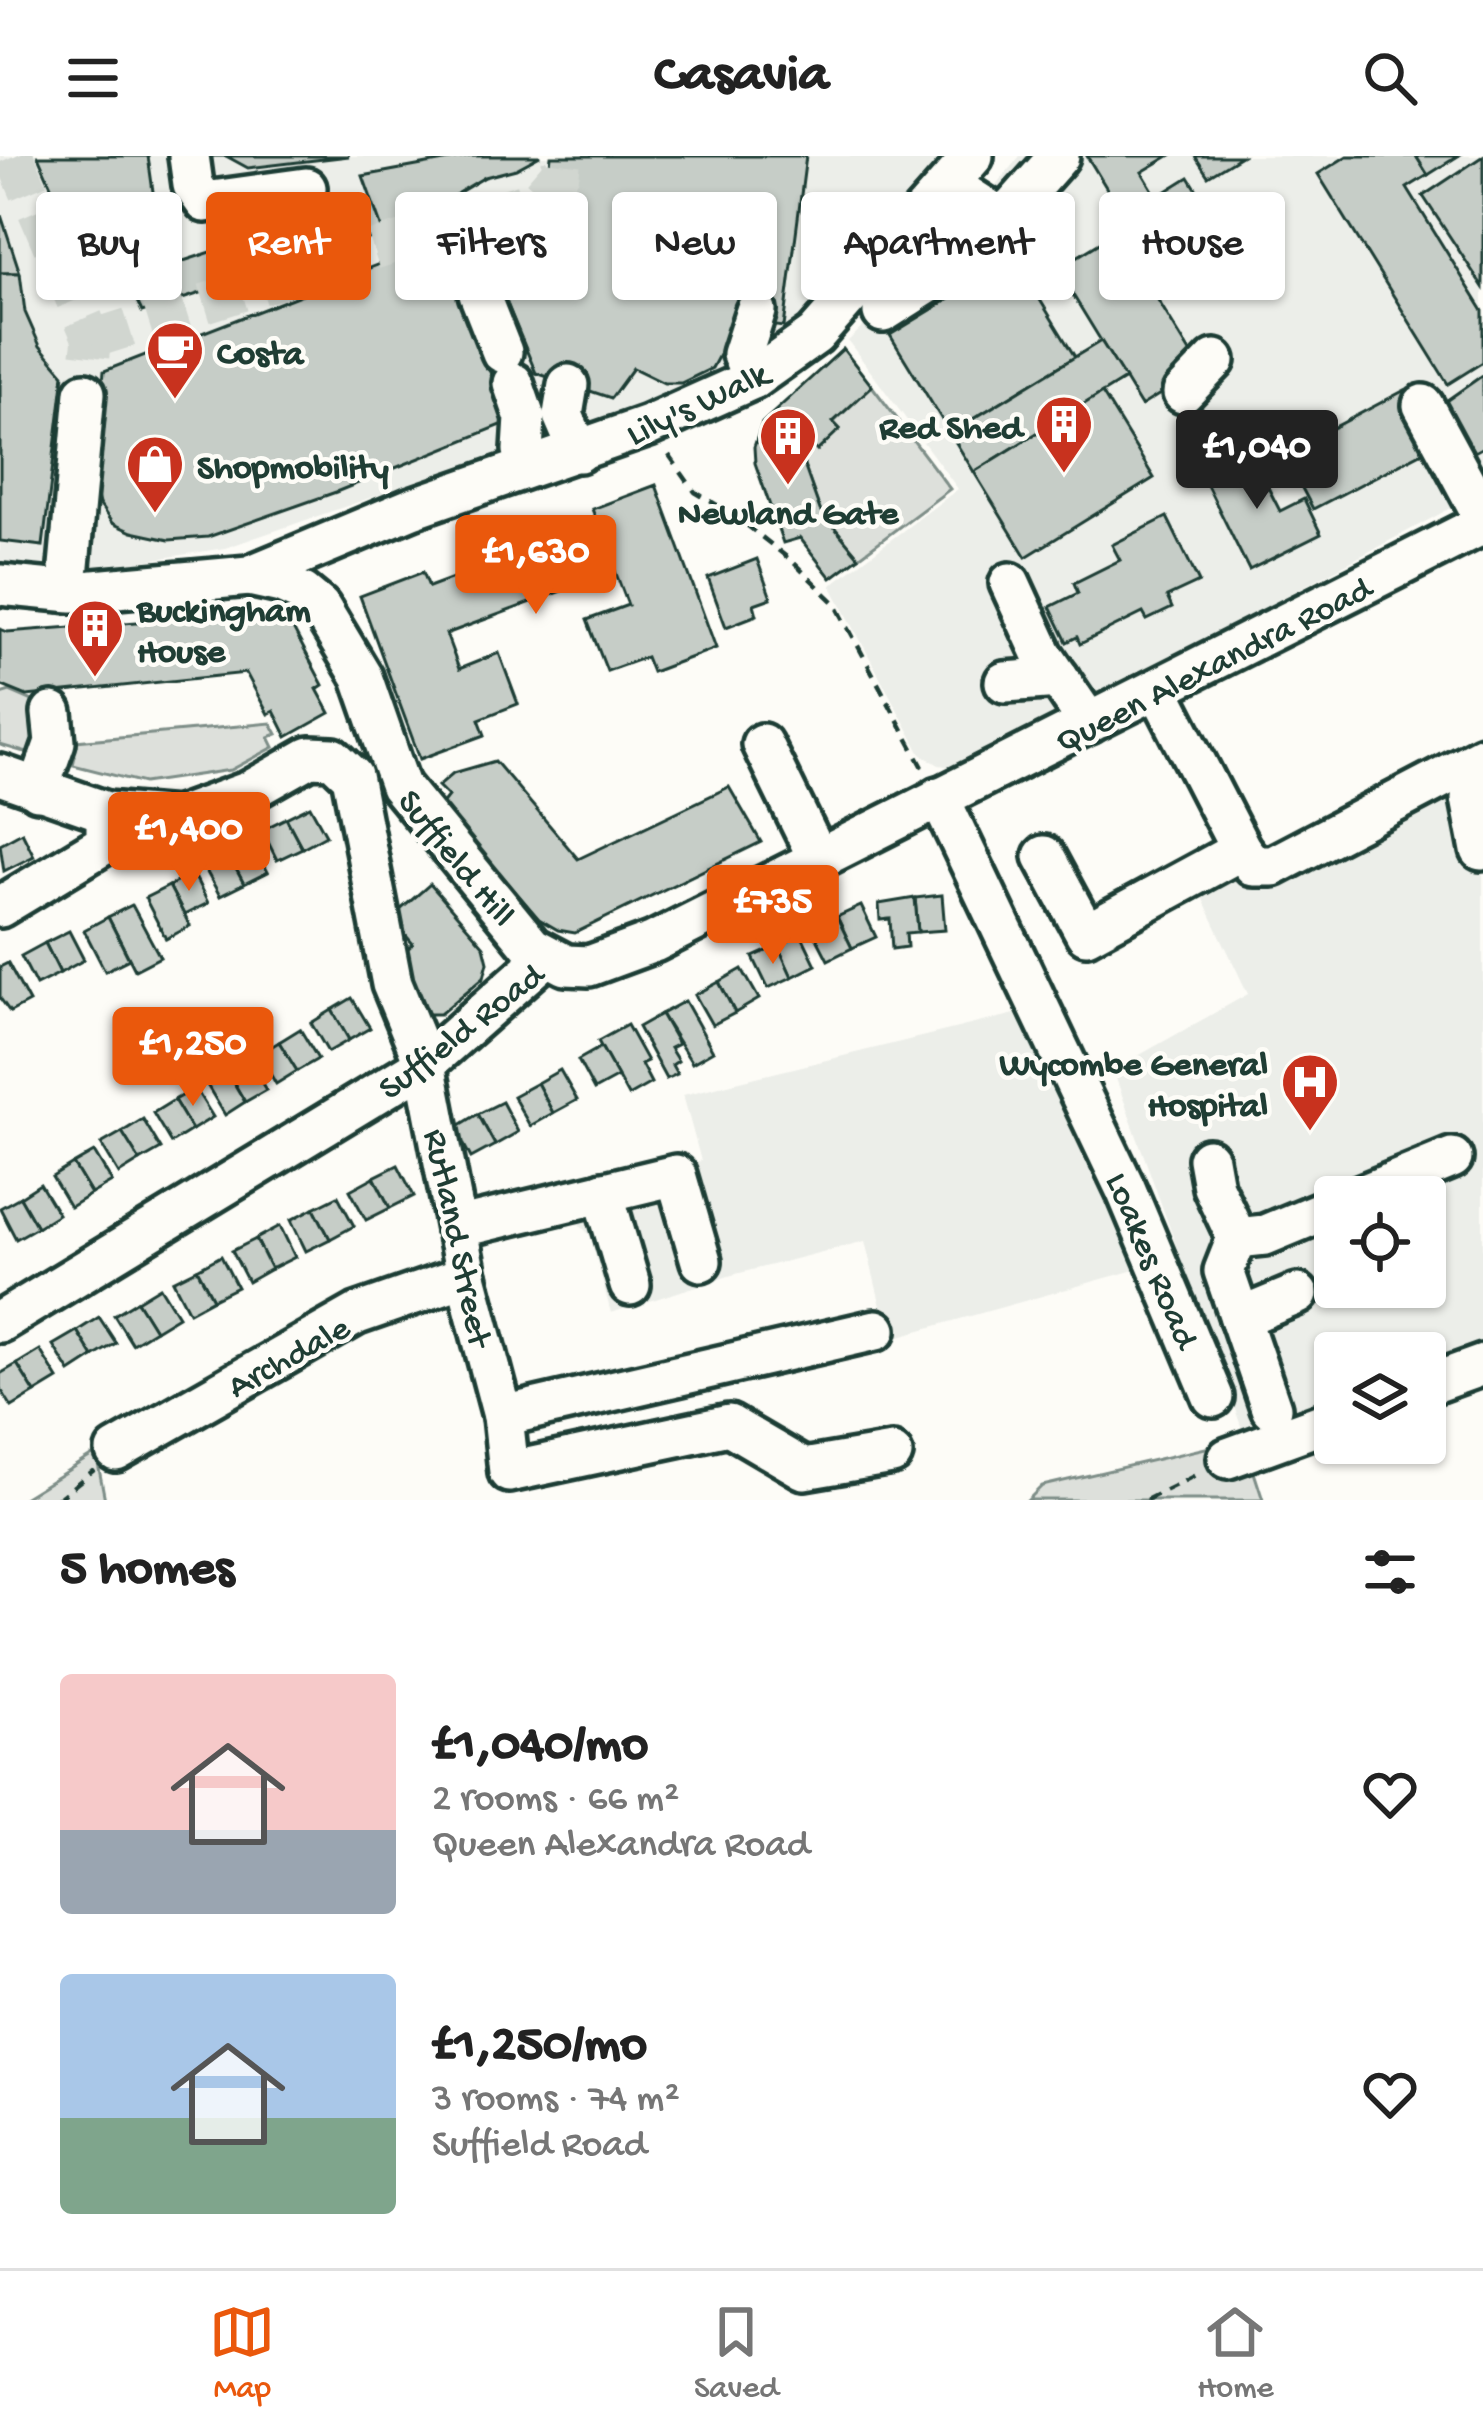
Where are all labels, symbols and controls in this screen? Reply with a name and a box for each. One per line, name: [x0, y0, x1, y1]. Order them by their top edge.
icon: menu: [60, 45, 126, 111]
icon: search: [1357, 45, 1423, 111]
text: Casavia: [654, 46, 829, 110]
chip: Buy: [36, 192, 182, 300]
chip: Rent: [206, 192, 371, 300]
chip: Filters: [395, 192, 588, 300]
chip: New: [612, 192, 777, 300]
chip: Apartment: [801, 192, 1075, 300]
chip: House: [1099, 192, 1285, 300]
cafe icon: Costa: [144, 319, 206, 401]
place label: Costa: [217, 335, 305, 378]
street label: Lily's Walk: [621, 354, 779, 459]
building icon: Red Shed: [1033, 393, 1095, 475]
building icon: Newland Gate: [757, 405, 819, 487]
place label: Red Shed: [879, 409, 1026, 452]
pin: £1,040: [1159, 410, 1355, 512]
text: £1,040: [1203, 426, 1311, 472]
shop icon: Shopmobility: [124, 433, 186, 515]
place label: Shopmobility: [197, 449, 389, 492]
place label: Newland Gate: [678, 495, 900, 538]
pin: £1,630: [438, 515, 634, 617]
text: £1,630: [482, 531, 590, 577]
street label: Queen Alexandra Road: [1050, 568, 1383, 766]
place label: Buckingham House: [136, 592, 311, 676]
building icon: Buckingham House: [64, 597, 126, 679]
street label: Suffield Hill: [386, 783, 522, 937]
pin: £1,400: [91, 792, 287, 894]
text: £1,400: [135, 808, 243, 854]
pin: £735: [702, 865, 844, 967]
text: £735: [734, 881, 812, 927]
street label: Suffield Road: [372, 954, 557, 1112]
pin: £1,250: [95, 1007, 291, 1109]
text: £1,250: [139, 1023, 247, 1069]
place label: Wycombe General Hospital: [999, 1046, 1268, 1130]
hospital icon: Wycombe General Hospital: [1279, 1051, 1341, 1133]
street label: Rutland Street: [411, 1126, 499, 1354]
street label: Loakes Road: [1093, 1167, 1206, 1359]
map controls: [1314, 1176, 1446, 1464]
button: locate: [1314, 1176, 1446, 1308]
street label: Archdale: [222, 1308, 359, 1411]
button: layers: [1314, 1332, 1446, 1464]
icon: filters: [1357, 1539, 1423, 1605]
text: 5 homes: [60, 1542, 234, 1602]
text: £1,040/mo: [432, 1718, 648, 1778]
icon: home: [156, 1722, 300, 1866]
icon: heart: [1357, 1761, 1423, 1827]
text: 2 rooms · 66 m²: [432, 1778, 679, 1824]
text: Queen Alexandra Road: [432, 1824, 810, 1870]
text: £1,250/mo: [432, 2018, 647, 2078]
icon: home: [156, 2022, 300, 2166]
icon: heart: [1357, 2061, 1423, 2127]
text: 3 rooms · 74 m²: [432, 2078, 680, 2124]
text: Suffield Road: [432, 2124, 647, 2170]
tab: Map: [209, 2299, 275, 2409]
tab: Saved: [694, 2299, 779, 2409]
tab: Home: [1197, 2299, 1274, 2409]

